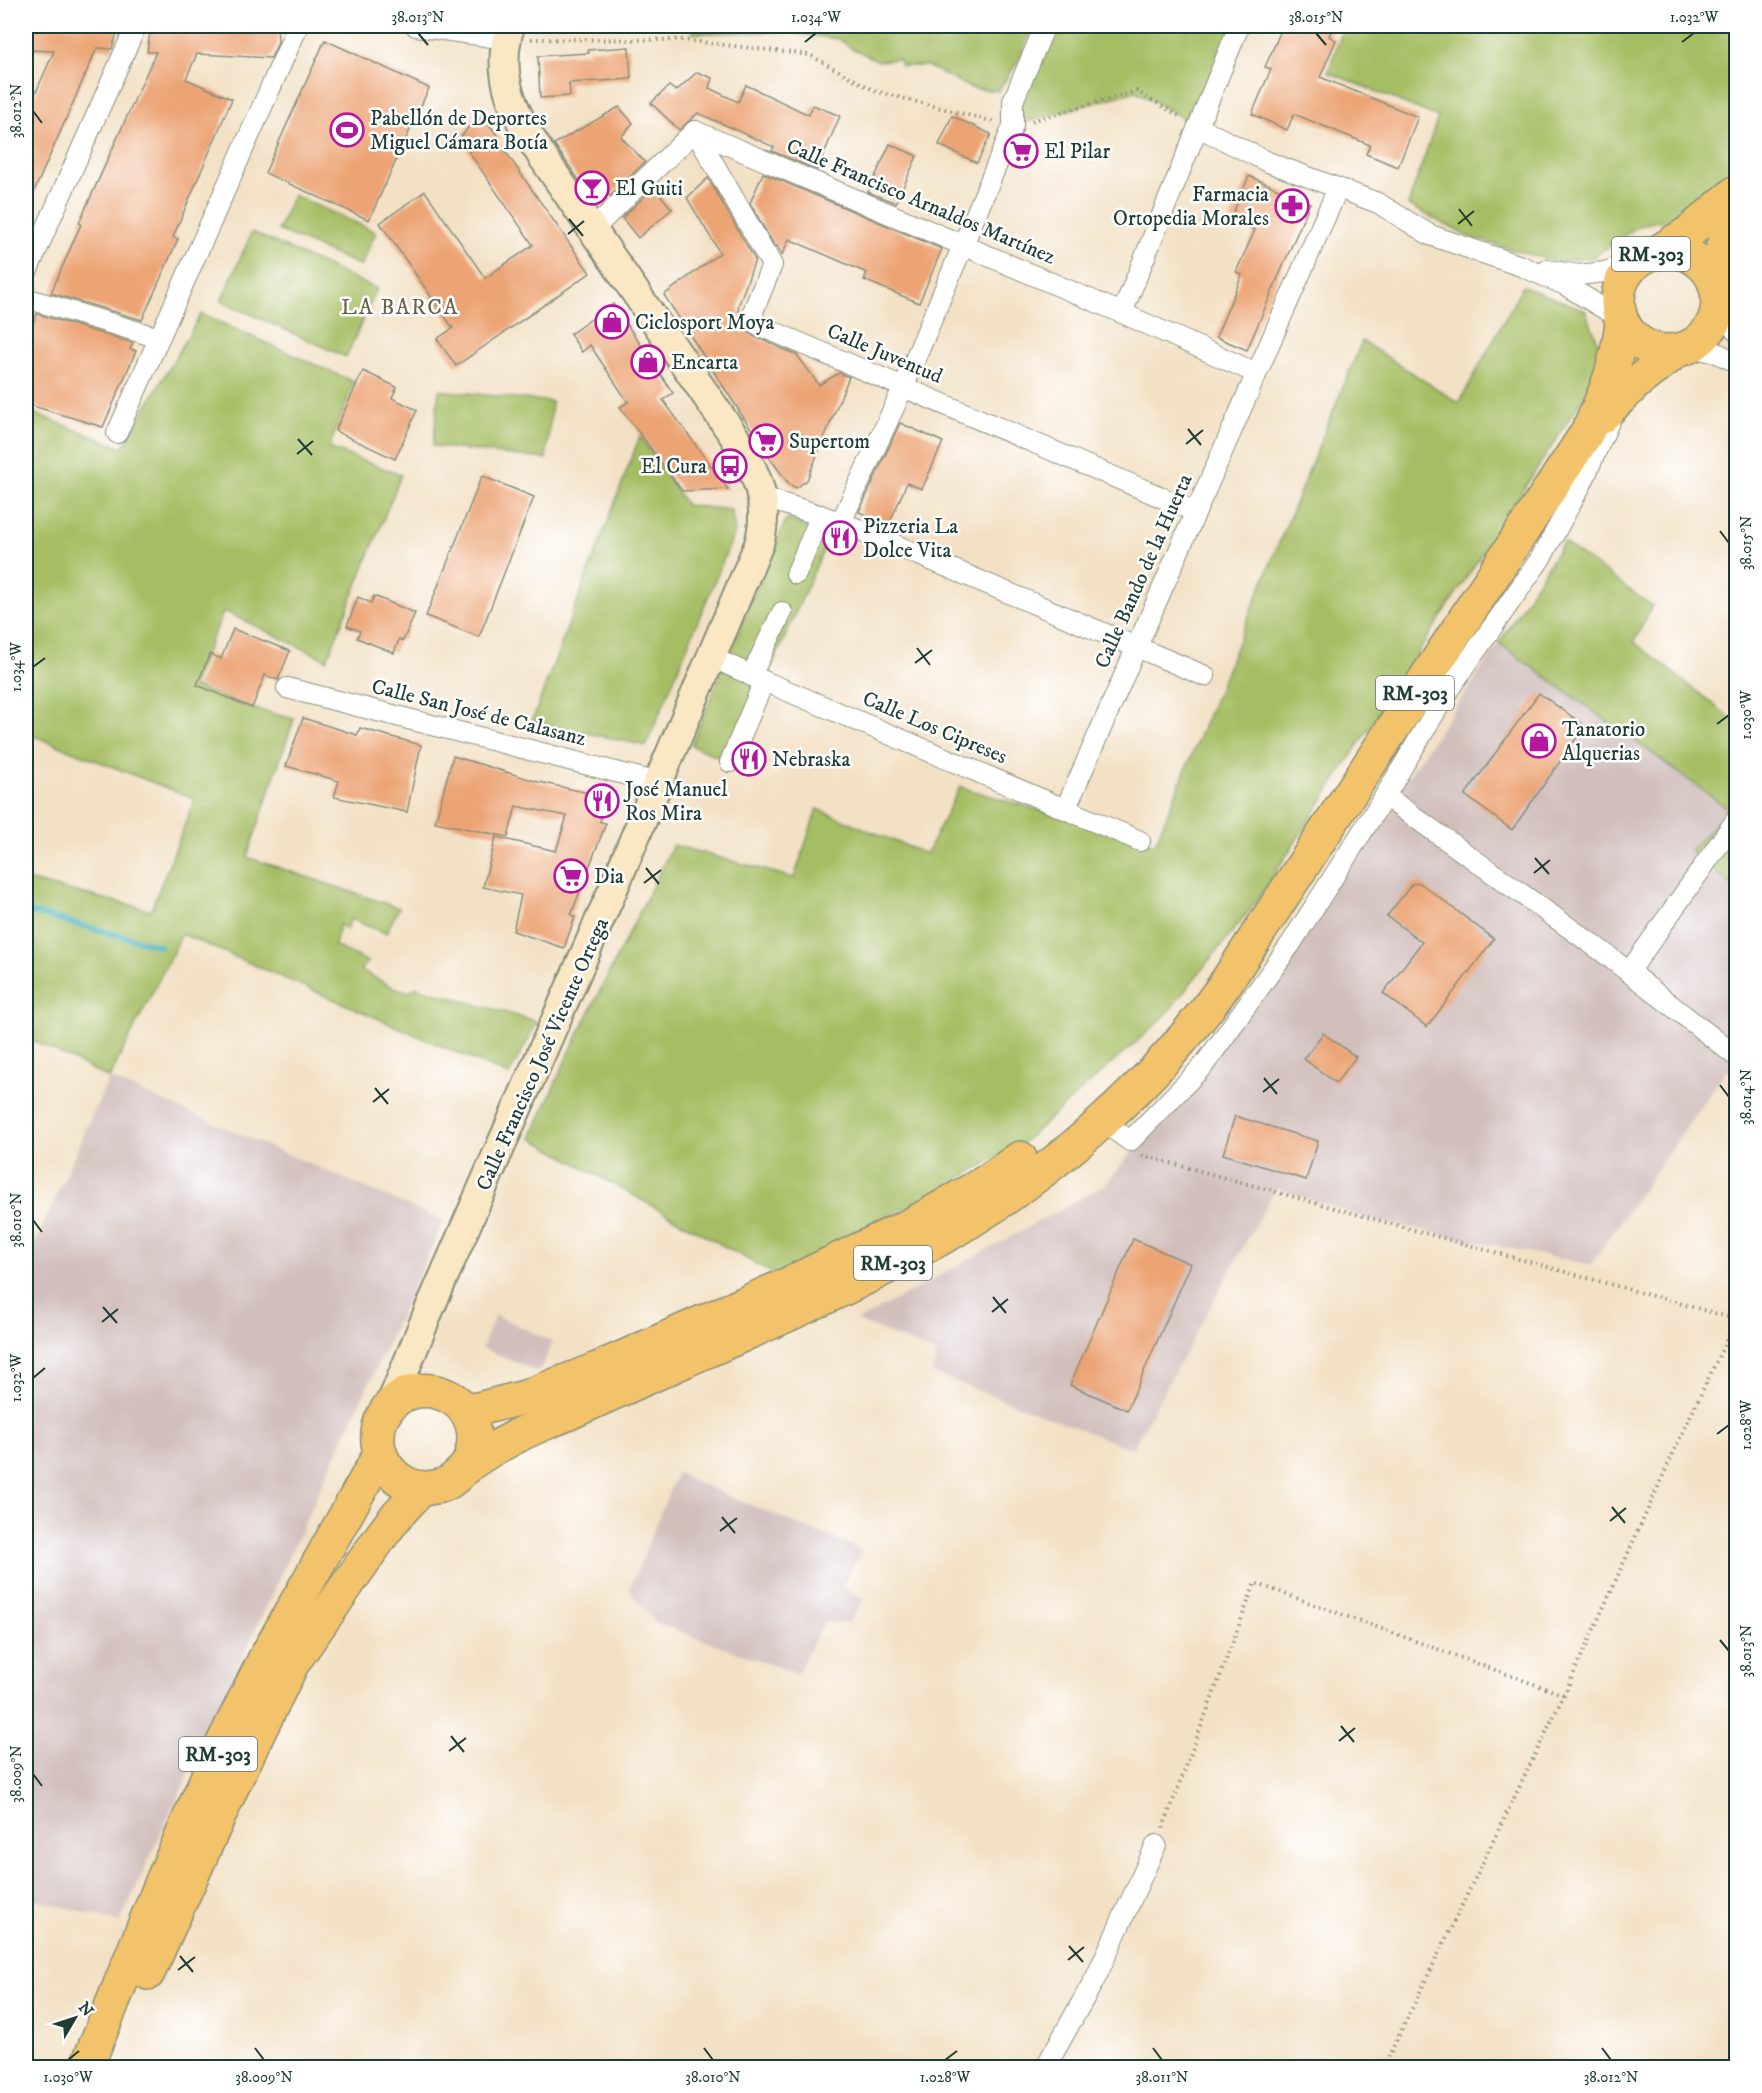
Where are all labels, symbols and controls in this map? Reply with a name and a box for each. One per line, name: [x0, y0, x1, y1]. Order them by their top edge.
text: 38.013°N: [392, 8, 444, 27]
text: 1.034°W: [791, 8, 841, 27]
text: 38.015°N: [1289, 8, 1343, 27]
text: 1.032°W: [1670, 8, 1719, 27]
text: 38.012°N: [7, 84, 26, 138]
place label: Pabellón de Deportes Miguel Cámara Botía: [370, 106, 548, 156]
sports icon: Pabellón de Deportes Miguel Cámara Botía: [329, 112, 365, 148]
street label: Calle Francisco Arnaldos Martínez: [782, 133, 1059, 270]
supermarket icon: El Pilar: [1003, 133, 1039, 169]
place label: El Pilar: [1044, 139, 1111, 165]
bar icon: El Guiti: [574, 170, 610, 206]
place label: El Guiti: [615, 176, 683, 202]
place label: Farmacia Ortopedia Morales: [1113, 182, 1269, 232]
pharmacy icon: Farmacia Ortopedia Morales: [1274, 188, 1310, 224]
road number: RM-303: [1612, 237, 1690, 271]
district label: LA BARCA: [341, 294, 459, 321]
shop icon: Ciclosport Moya: [594, 304, 630, 340]
place label: Ciclosport Moya: [635, 310, 775, 336]
street label: Calle Juventud: [823, 318, 947, 390]
shop icon: Encarta: [630, 344, 666, 380]
place label: Encarta: [671, 350, 738, 376]
supermarket icon: Supertom: [748, 423, 784, 459]
place label: Supertom: [789, 429, 870, 455]
bus stop icon: El Cura: [712, 448, 748, 484]
place label: El Cura: [640, 454, 707, 480]
street label: Calle Bando de la Huerta: [1089, 470, 1199, 673]
place label: Pizzeria La Dolce Vita: [863, 514, 958, 564]
text: 38.015°N: [1737, 516, 1756, 570]
restaurant icon: Pizzeria La Dolce Vita: [822, 520, 858, 556]
text: 1.034°W: [7, 642, 26, 692]
street label: Calle San José de Calasanz: [369, 674, 589, 752]
road number: RM-303: [1376, 676, 1454, 710]
street label: Calle Los Cipreses: [858, 686, 1011, 770]
text: 1.030°W: [1737, 690, 1756, 740]
place label: Tanatorio Alquerias: [1562, 717, 1645, 767]
shop icon: Tanatorio Alquerias: [1521, 723, 1557, 759]
restaurant icon: Nebraska: [731, 741, 767, 777]
place label: Nebraska: [772, 747, 850, 773]
place label: José Manuel Ros Mira: [623, 777, 728, 827]
restaurant icon: José Manuel Ros Mira: [584, 783, 620, 819]
supermarket icon: Dia: [553, 858, 589, 894]
place label: Dia: [594, 864, 624, 890]
street label: Calle Francisco José Vicente Ortega: [471, 914, 615, 1195]
text: 38.014°N: [1737, 1069, 1756, 1125]
text: 38.010°N: [7, 1192, 26, 1248]
road number: RM-303: [854, 1246, 932, 1280]
text: 1.032°W: [7, 1353, 26, 1402]
text: 1.028°W: [1737, 1399, 1756, 1450]
text: 38.013°N: [1737, 1625, 1756, 1677]
road number: RM-303: [179, 1737, 257, 1771]
text: 38.009°N: [7, 1745, 26, 1803]
north arrow: [45, 1988, 105, 2048]
text: N: [74, 1998, 98, 2021]
text: 1.030°W: [43, 2068, 93, 2087]
text: 38.009°N: [235, 2068, 293, 2087]
text: 38.010°N: [685, 2068, 741, 2087]
text: 1.028°W: [920, 2068, 971, 2087]
text: 38.011°N: [1136, 2068, 1188, 2087]
text: 38.012°N: [1584, 2068, 1638, 2087]

